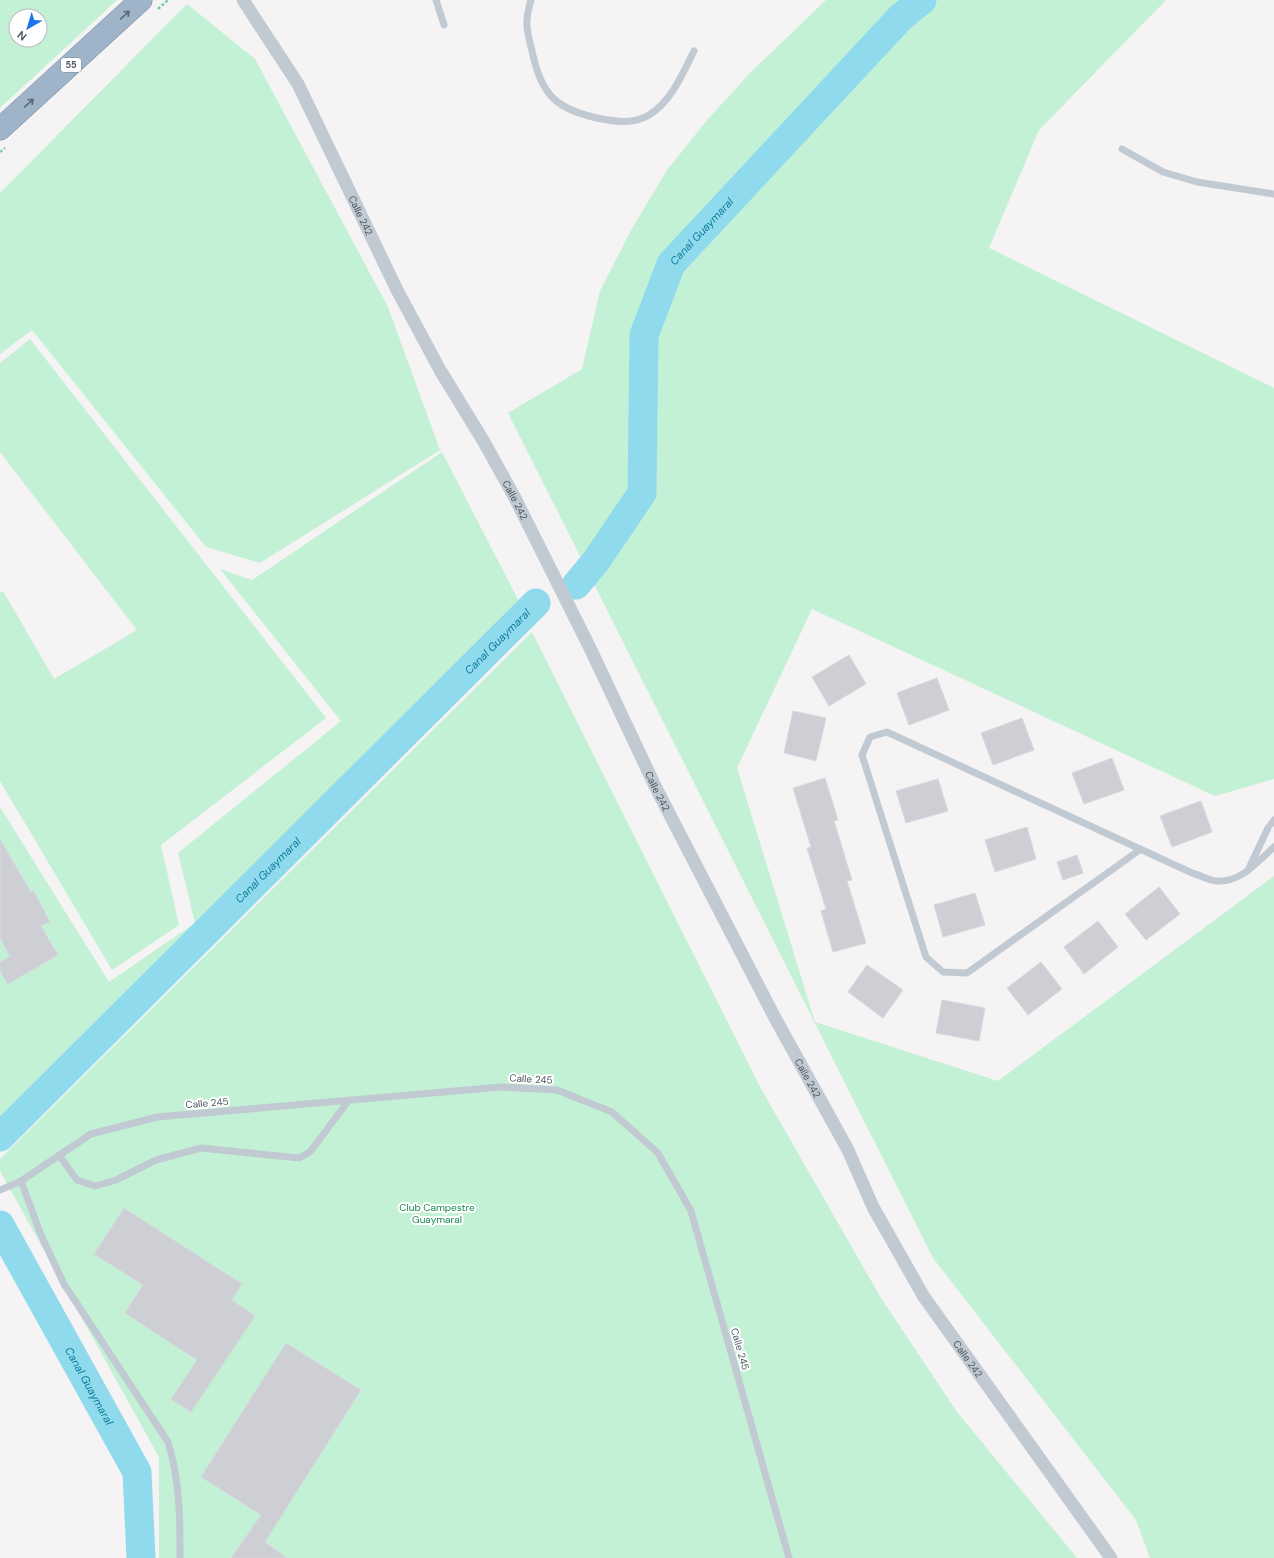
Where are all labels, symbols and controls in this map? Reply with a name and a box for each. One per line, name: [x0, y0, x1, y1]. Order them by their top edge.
north arrow: [8, 8, 48, 48]
one-way arrow: [120, 10, 130, 20]
text: N: [14, 28, 29, 44]
road number: 55: [61, 58, 81, 72]
one-way arrow: [24, 98, 34, 108]
street label: Calle 242: [346, 193, 376, 238]
water label: Canal Guaymaral: [667, 194, 737, 268]
street label: Calle 242: [500, 478, 531, 522]
water label: Canal Guaymaral: [462, 605, 533, 677]
street label: Calle 242: [642, 769, 673, 813]
water label: Canal Guaymaral: [232, 834, 304, 906]
street label: Calle 242: [792, 1056, 824, 1100]
street label: Calle 245: [509, 1071, 553, 1087]
street label: Calle 245: [185, 1095, 229, 1111]
park label: Club Campestre Guaymaral: [399, 1201, 475, 1226]
street label: Calle 245: [728, 1326, 752, 1372]
street label: Calle 242: [950, 1337, 986, 1380]
water label: Canal Guaymaral: [62, 1344, 117, 1428]

